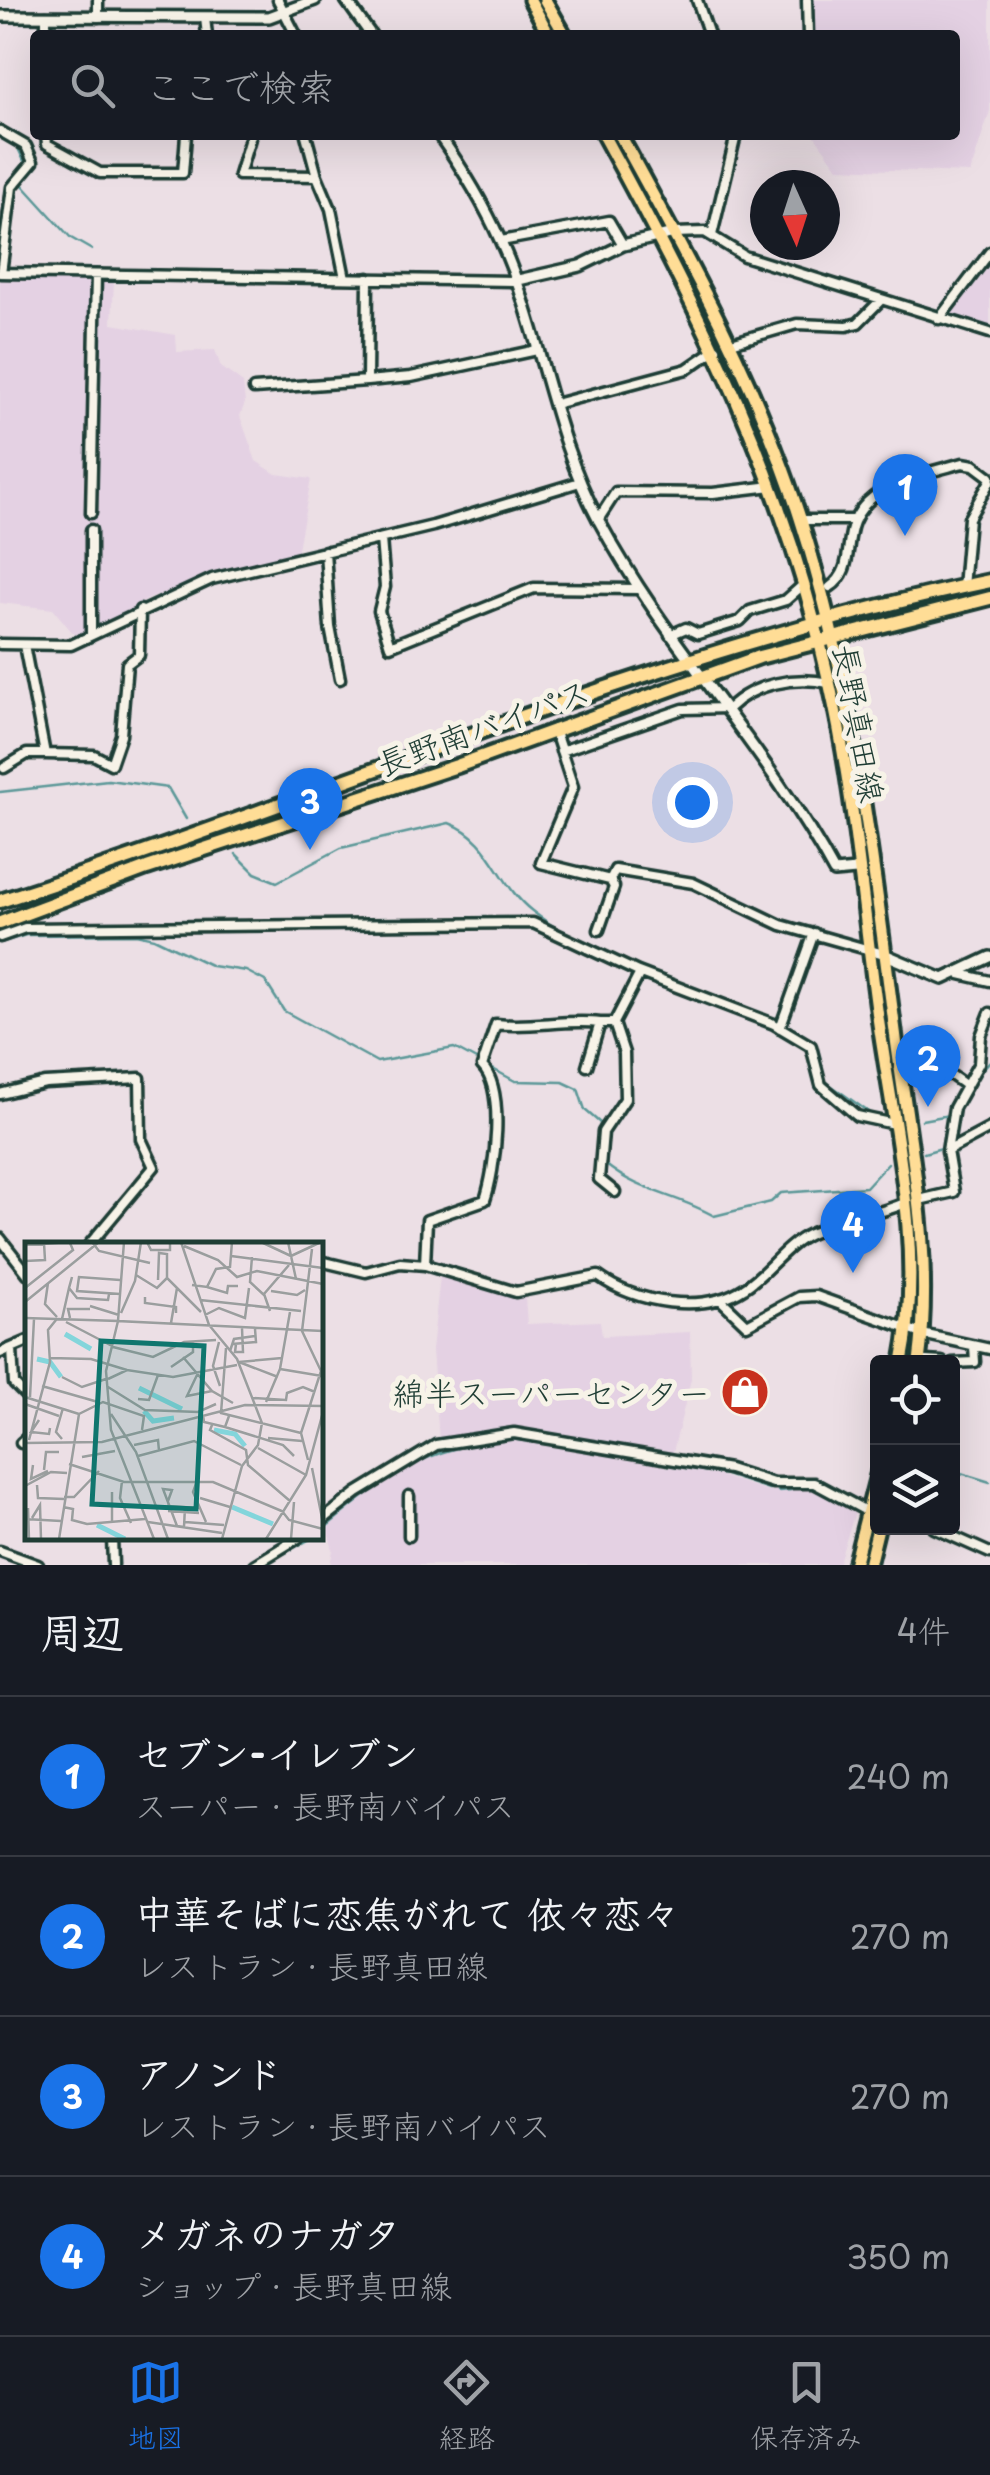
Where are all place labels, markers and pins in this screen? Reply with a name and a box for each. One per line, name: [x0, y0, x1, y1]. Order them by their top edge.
pin: 1: [872, 454, 938, 536]
pin: 3: [278, 768, 342, 850]
pin: 2: [896, 1024, 960, 1107]
pin: 4: [820, 1190, 886, 1273]
shop icon: 綿半スーパーセンター: [719, 1366, 771, 1418]
place label: 綿半スーパーセンター: [393, 1368, 710, 1416]

